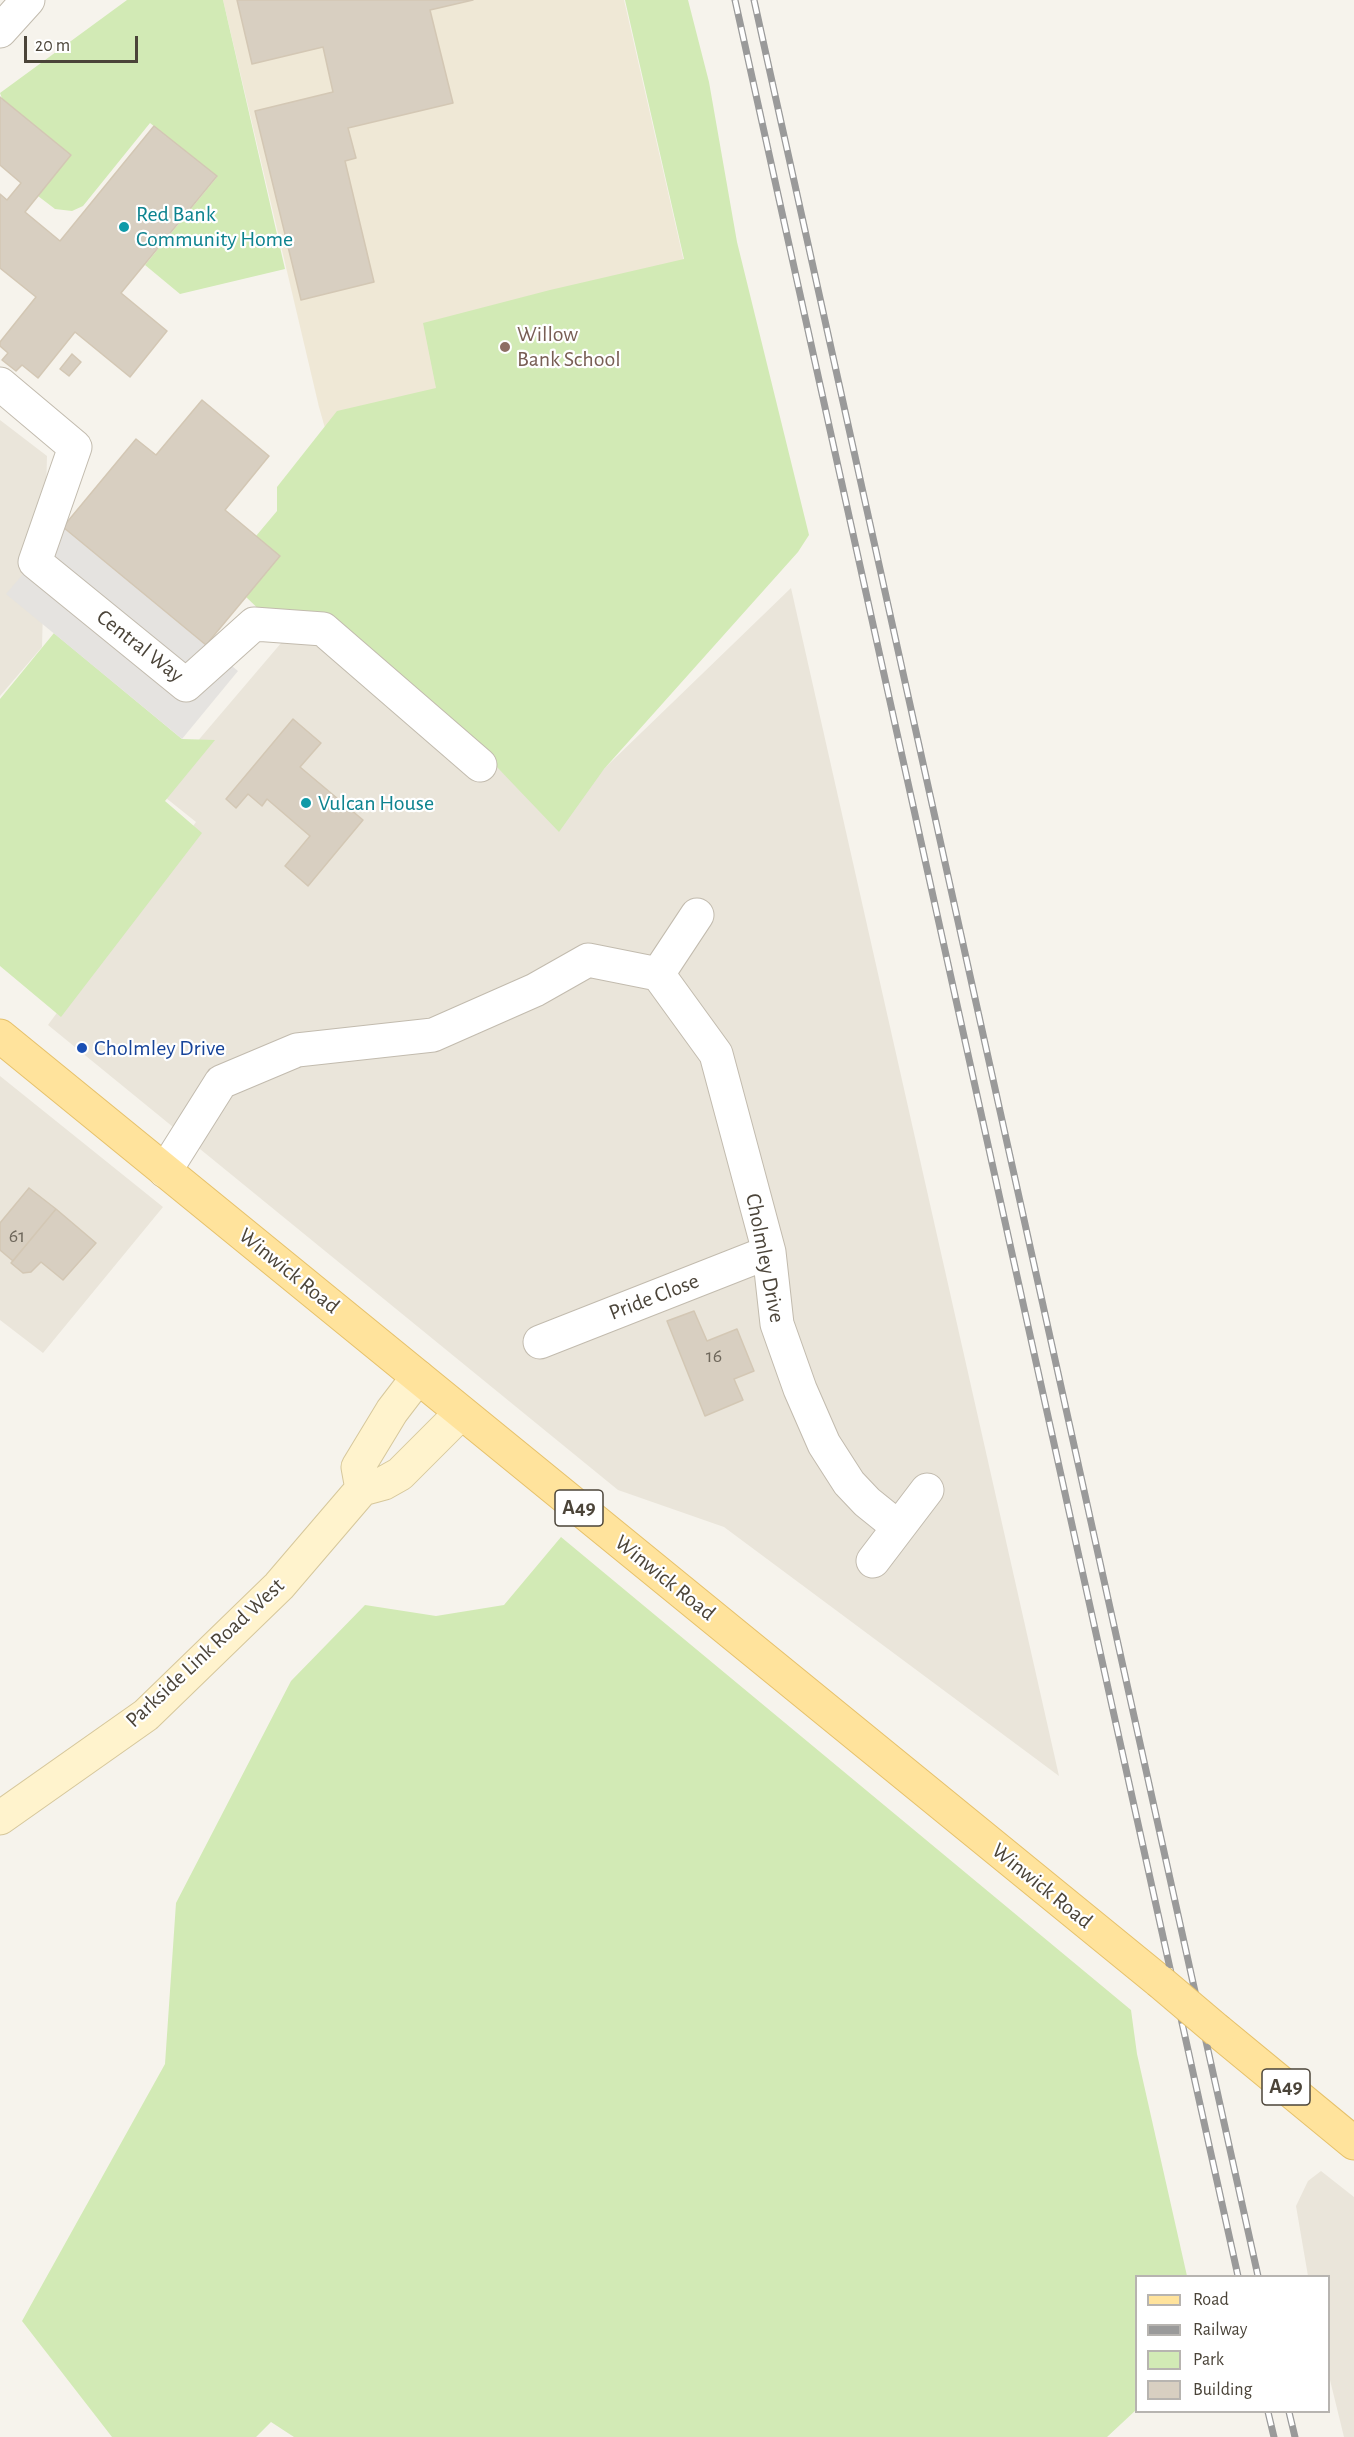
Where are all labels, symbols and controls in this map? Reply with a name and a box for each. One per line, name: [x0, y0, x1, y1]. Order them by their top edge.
scale bar: [27, 24, 141, 62]
text: 20 m: [35, 37, 70, 55]
place label: Red Bank Community Home: [136, 201, 293, 252]
marker: Red Bank Community Home: [117, 220, 131, 234]
place label: Willow Bank School: [517, 321, 621, 372]
marker: Willow Bank School: [498, 340, 512, 354]
street label: Central Way: [91, 604, 189, 688]
place label: Vulcan House: [318, 790, 434, 816]
marker: Vulcan House: [299, 796, 313, 810]
place label: Cholmley Drive: [94, 1035, 225, 1061]
marker: Cholmley Drive: [75, 1041, 89, 1055]
street label: Cholmley Drive: [740, 1191, 790, 1325]
street label: Winwick Road: [233, 1222, 345, 1320]
house number: 61: [9, 1224, 25, 1248]
street label: Pride Close: [605, 1268, 703, 1326]
house number: 16: [706, 1344, 722, 1368]
road number: A49: [555, 1490, 603, 1526]
street label: Winwick Road: [609, 1529, 721, 1627]
street label: Parkside Link Road West: [120, 1573, 290, 1733]
street label: Winwick Road: [986, 1837, 1098, 1935]
road number: A49: [1262, 2069, 1310, 2105]
legend: [1135, 2275, 1330, 2413]
text: Road: [1193, 2291, 1229, 2309]
text: Railway: [1193, 2321, 1247, 2339]
text: Park: [1193, 2351, 1224, 2369]
text: Building: [1193, 2381, 1252, 2399]

